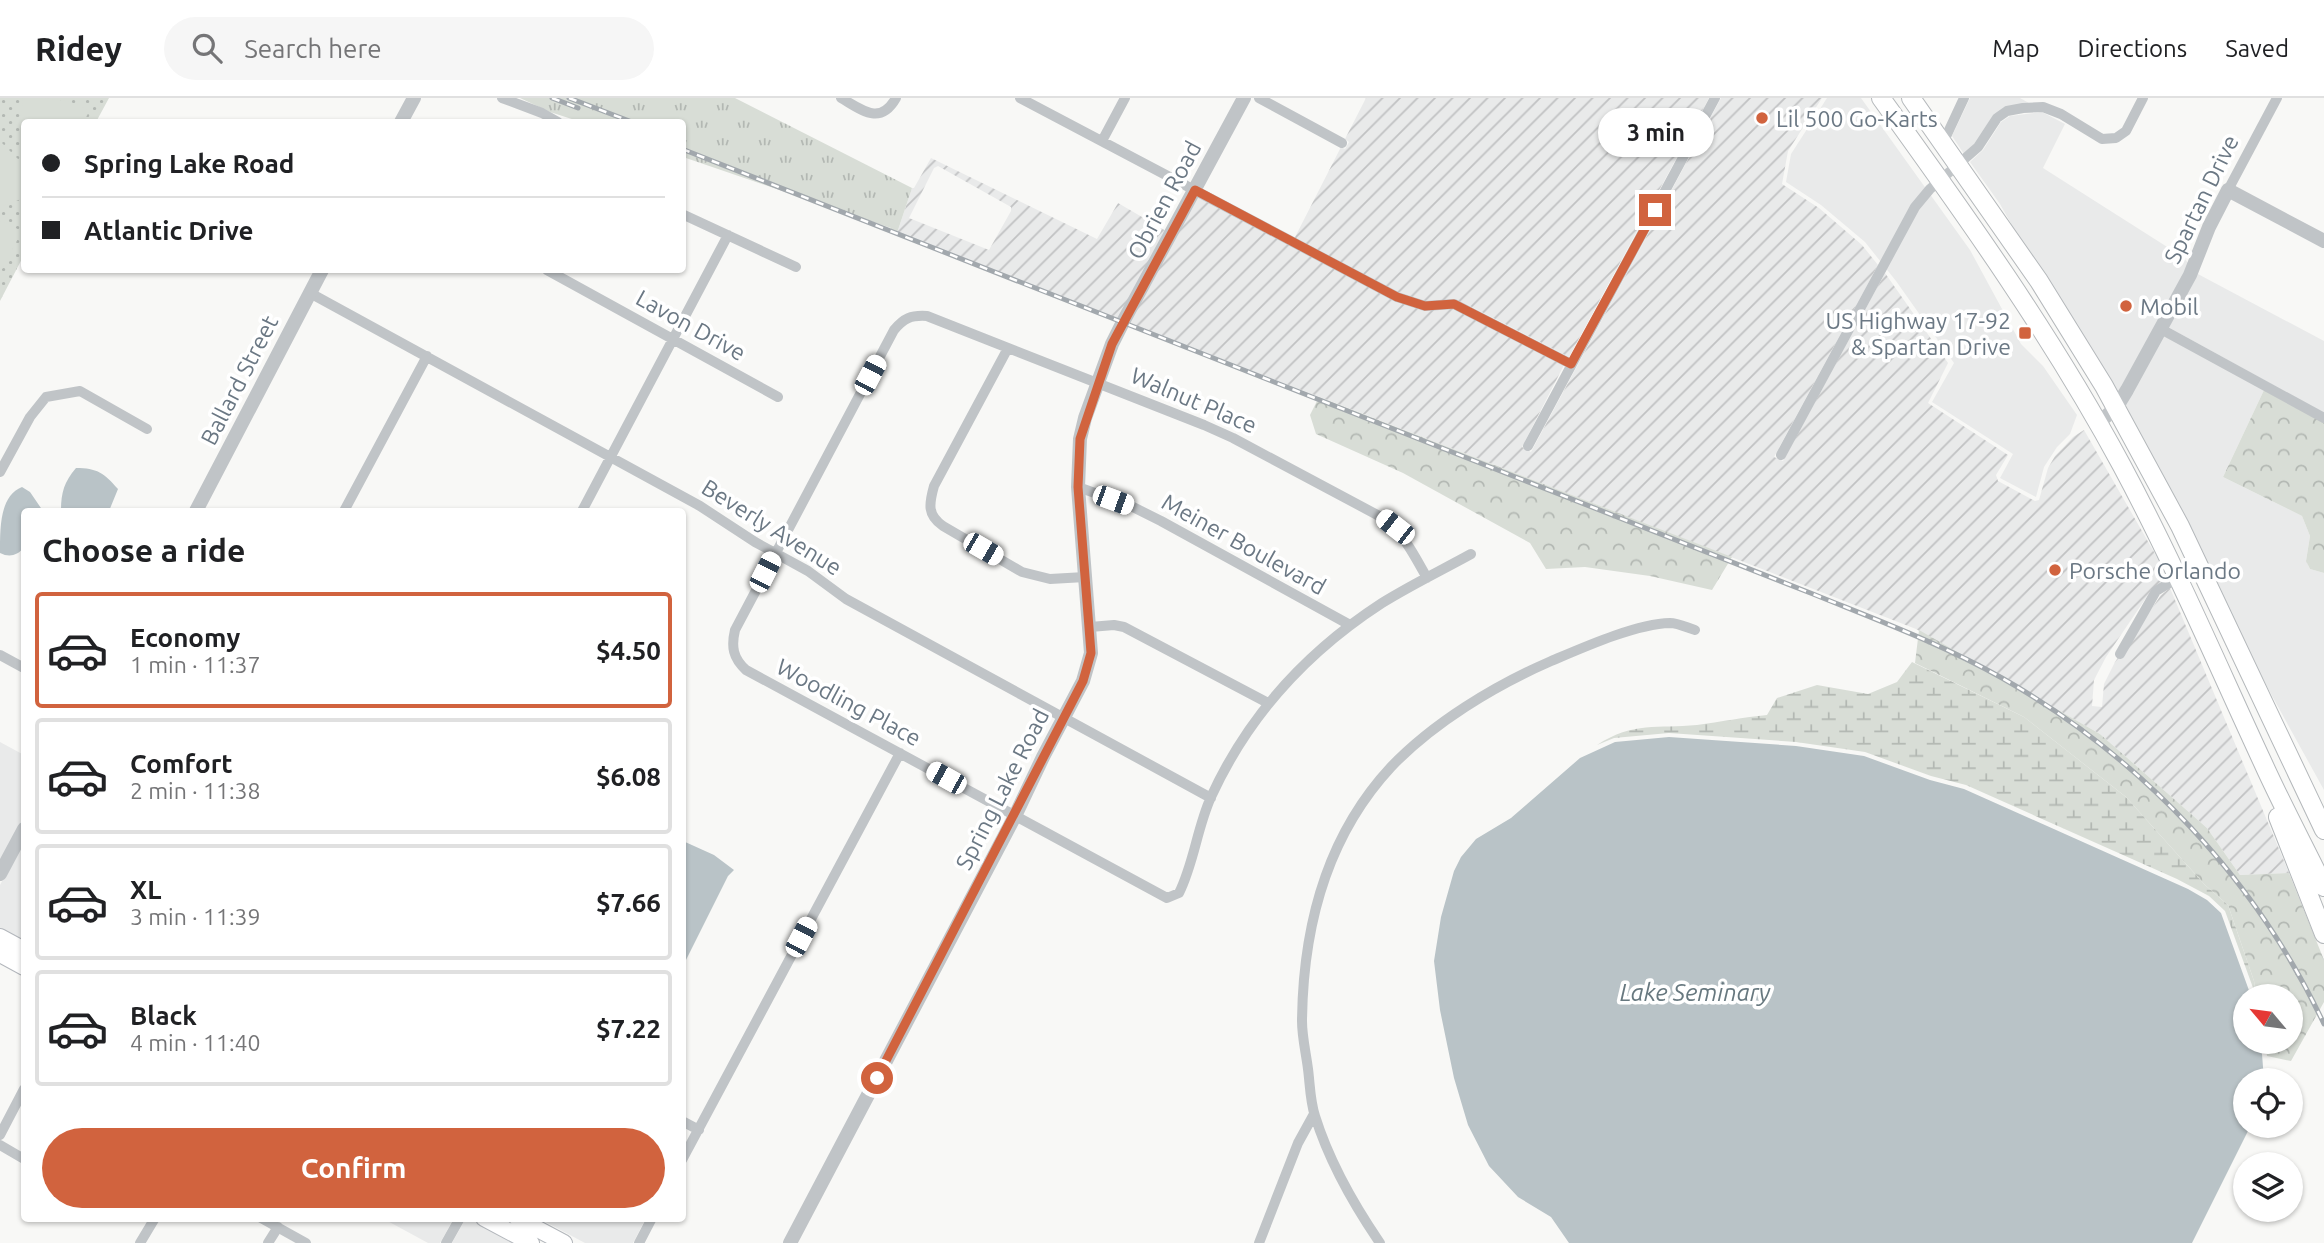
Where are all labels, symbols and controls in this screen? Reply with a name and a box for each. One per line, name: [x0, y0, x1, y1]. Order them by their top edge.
search box: [164, 17, 654, 80]
icon: search: [188, 29, 226, 67]
text: Ridey: [35, 30, 122, 67]
text: Search here: [244, 34, 382, 63]
text: Map: [1992, 35, 2039, 62]
text: Directions: [2077, 35, 2187, 62]
text: Saved: [2225, 35, 2289, 62]
place label: Lil 500 Go-Karts: [1776, 106, 1938, 131]
callout: 3 min: [1597, 108, 1713, 158]
marker: Lil 500 Go-Karts: [1754, 110, 1770, 126]
text: 3 min: [1627, 120, 1685, 145]
street label: Spartan Drive: [2159, 131, 2243, 267]
street label: Obrien Road: [1123, 137, 1205, 263]
text: Spring Lake Road: [84, 149, 294, 178]
route end: [1639, 194, 1671, 226]
text: Atlantic Drive: [84, 216, 254, 245]
street label: Lavon Drive: [632, 285, 750, 365]
place label: Mobil: [2140, 294, 2199, 319]
marker: Mobil: [2118, 298, 2134, 314]
place label: US Highway 17-92 & Spartan Drive: [1826, 308, 2011, 359]
street label: Ballard Street: [196, 311, 282, 449]
marker: US Highway 17-92 & Spartan Drive: [2017, 325, 2033, 341]
car: [851, 352, 890, 398]
street label: Walnut Place: [1127, 362, 1261, 438]
street label: Beverly Avenue: [698, 474, 846, 580]
car: [1090, 483, 1137, 517]
street label: Meiner Boulevard: [1158, 489, 1330, 599]
car: [1372, 506, 1419, 548]
car: [960, 529, 1007, 569]
text: Choose a ride: [42, 532, 245, 568]
car: [747, 549, 784, 595]
place label: Porsche Orlando: [2069, 558, 2241, 583]
marker: Porsche Orlando: [2047, 562, 2063, 578]
icon: car: [46, 619, 109, 682]
text: Economy: [130, 623, 240, 652]
text: $4.50: [596, 636, 661, 665]
text: 1 min · 11:37: [130, 652, 261, 677]
street label: Woodling Place: [773, 654, 925, 750]
street label: Spring Lake Road: [951, 704, 1053, 874]
icon: car: [46, 745, 109, 808]
text: Comfort: [130, 749, 233, 778]
car: [923, 759, 970, 797]
text: $6.08: [596, 762, 661, 791]
text: 2 min · 11:38: [130, 778, 261, 803]
icon: car: [46, 871, 109, 934]
text: XL: [130, 875, 161, 904]
text: $7.66: [596, 888, 661, 917]
text: 3 min · 11:39: [130, 904, 261, 929]
car: [782, 914, 821, 960]
water label: Lake Seminary: [1620, 979, 1771, 1006]
north arrow: [2233, 984, 2303, 1054]
map controls: [2233, 984, 2303, 1222]
icon: car: [46, 997, 109, 1060]
text: Black: [130, 1001, 197, 1030]
text: $7.22: [596, 1014, 661, 1043]
text: 4 min · 11:40: [130, 1030, 261, 1055]
route start: [861, 1062, 893, 1094]
button: locate: [2233, 1068, 2303, 1138]
button: Confirm: [42, 1128, 665, 1208]
button: layers: [2233, 1152, 2303, 1222]

